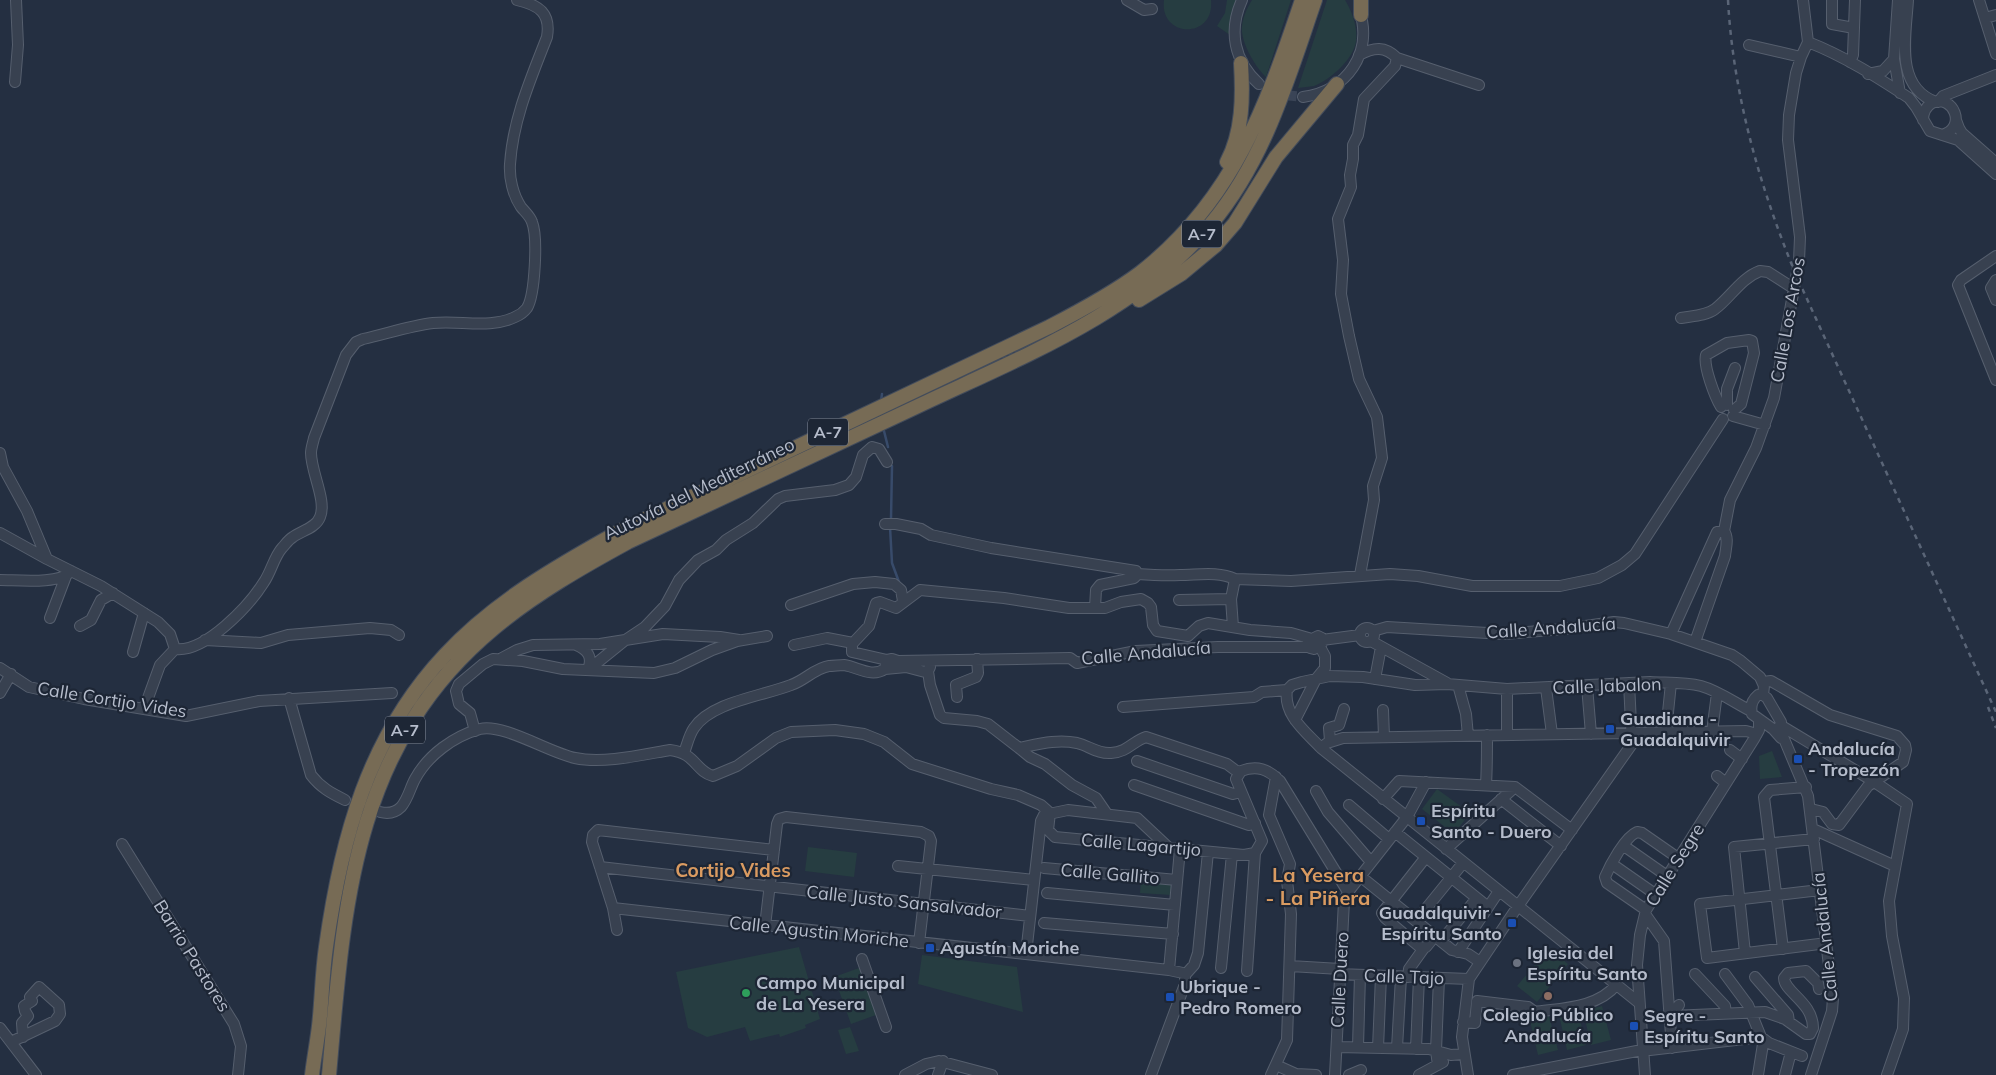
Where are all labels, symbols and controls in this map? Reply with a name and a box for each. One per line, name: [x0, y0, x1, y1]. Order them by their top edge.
road number: A-7: [1182, 220, 1222, 248]
street label: Calle Los Arcos: [1765, 255, 1810, 384]
road number: A-7: [808, 418, 848, 446]
street label: Autovía del Mediterráneo: [599, 432, 798, 545]
street label: Calle Andalucía: [1485, 611, 1617, 644]
street label: Calle Andalucía: [1080, 635, 1212, 670]
street label: Calle Jabalon: [1552, 672, 1662, 699]
street label: Calle Cortijo Vides: [36, 676, 189, 723]
place label: Guadiana - Guadalquivir: [1620, 707, 1731, 751]
road number: A-7: [385, 716, 425, 744]
marker: Guadiana - Guadalquivir: [1604, 723, 1616, 735]
place label: Andalucía - Tropezón: [1808, 737, 1900, 781]
marker: Andalucía - Tropezón: [1792, 753, 1804, 765]
place label: Espíritu Santo - Duero: [1431, 799, 1552, 843]
marker: Espíritu Santo - Duero: [1415, 815, 1427, 827]
street label: Calle Segre: [1640, 819, 1709, 911]
street label: Calle Lagartijo: [1080, 828, 1202, 861]
district label: Cortijo Vides: [675, 858, 791, 882]
street label: Calle Gallito: [1060, 858, 1160, 889]
district label: La Yesera - La Piñera: [1265, 862, 1371, 910]
street label: Calle Andalucía: [1806, 871, 1843, 1003]
street label: Calle Justo Sansalvador: [805, 880, 1003, 923]
street label: Barrio Pastores: [149, 895, 236, 1016]
place label: Guadalquivir - Espíritu Santo: [1379, 901, 1502, 945]
street label: Calle Agustin Moriche: [728, 911, 910, 952]
marker: Guadalquivir - Espíritu Santo: [1506, 917, 1518, 929]
street label: Calle Duero: [1325, 931, 1354, 1029]
place label: Agustín Moriche: [940, 936, 1080, 959]
place label: Iglesia del Espíritu Santo: [1527, 941, 1648, 985]
marker: Agustín Moriche: [924, 942, 936, 954]
marker: Iglesia del Espíritu Santo: [1511, 957, 1523, 969]
street label: Calle Tajo: [1363, 964, 1445, 989]
place label: Campo Municipal de La Yesera: [756, 971, 905, 1015]
place label: Ubrique - Pedro Romero: [1180, 975, 1302, 1019]
marker: Campo Municipal de La Yesera: [740, 987, 752, 999]
marker: Colegio Público Andalucía: [1542, 990, 1554, 1002]
marker: Ubrique - Pedro Romero: [1164, 991, 1176, 1003]
place label: Colegio Público Andalucía: [1482, 1003, 1614, 1047]
place label: Segre - Espíritu Santo: [1644, 1004, 1765, 1048]
marker: Segre - Espíritu Santo: [1628, 1020, 1640, 1032]

